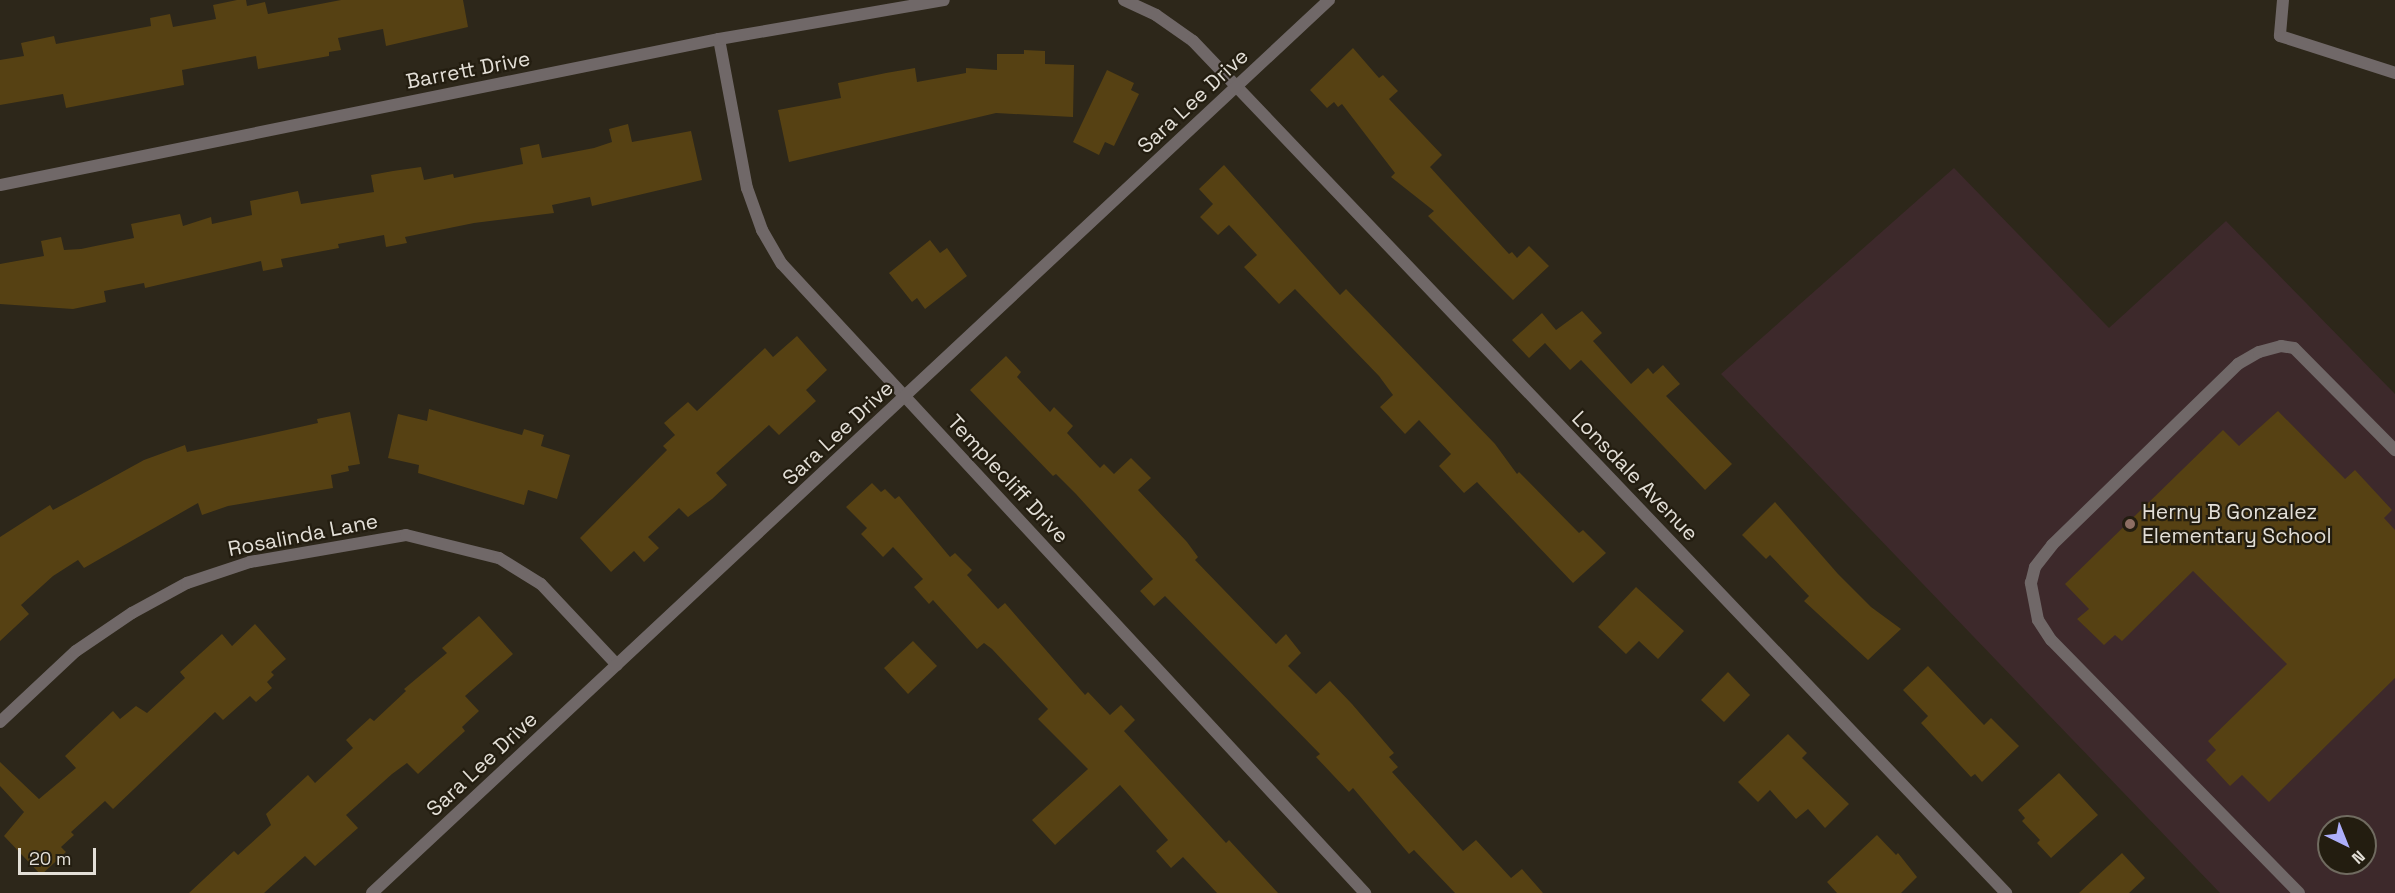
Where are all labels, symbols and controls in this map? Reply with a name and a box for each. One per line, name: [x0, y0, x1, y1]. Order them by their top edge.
street label: Sara Lee Drive: [1133, 43, 1253, 159]
street label: Barrett Drive: [404, 46, 532, 94]
street label: Sara Lee Drive: [778, 375, 898, 491]
street label: Lonsdale Avenue: [1567, 406, 1703, 546]
street label: Templecliff Drive: [942, 410, 1074, 548]
place label: Herny B Gonzalez Elementary School: [2142, 499, 2332, 549]
street label: Rosalinda Lane: [226, 508, 380, 562]
marker: Herny B Gonzalez Elementary School: [2123, 517, 2137, 531]
street label: Sara Lee Drive: [422, 706, 542, 822]
north arrow: [2317, 815, 2377, 875]
scale bar: [21, 836, 99, 874]
text: N: [2347, 846, 2369, 868]
text: 20 m: [29, 847, 72, 870]

